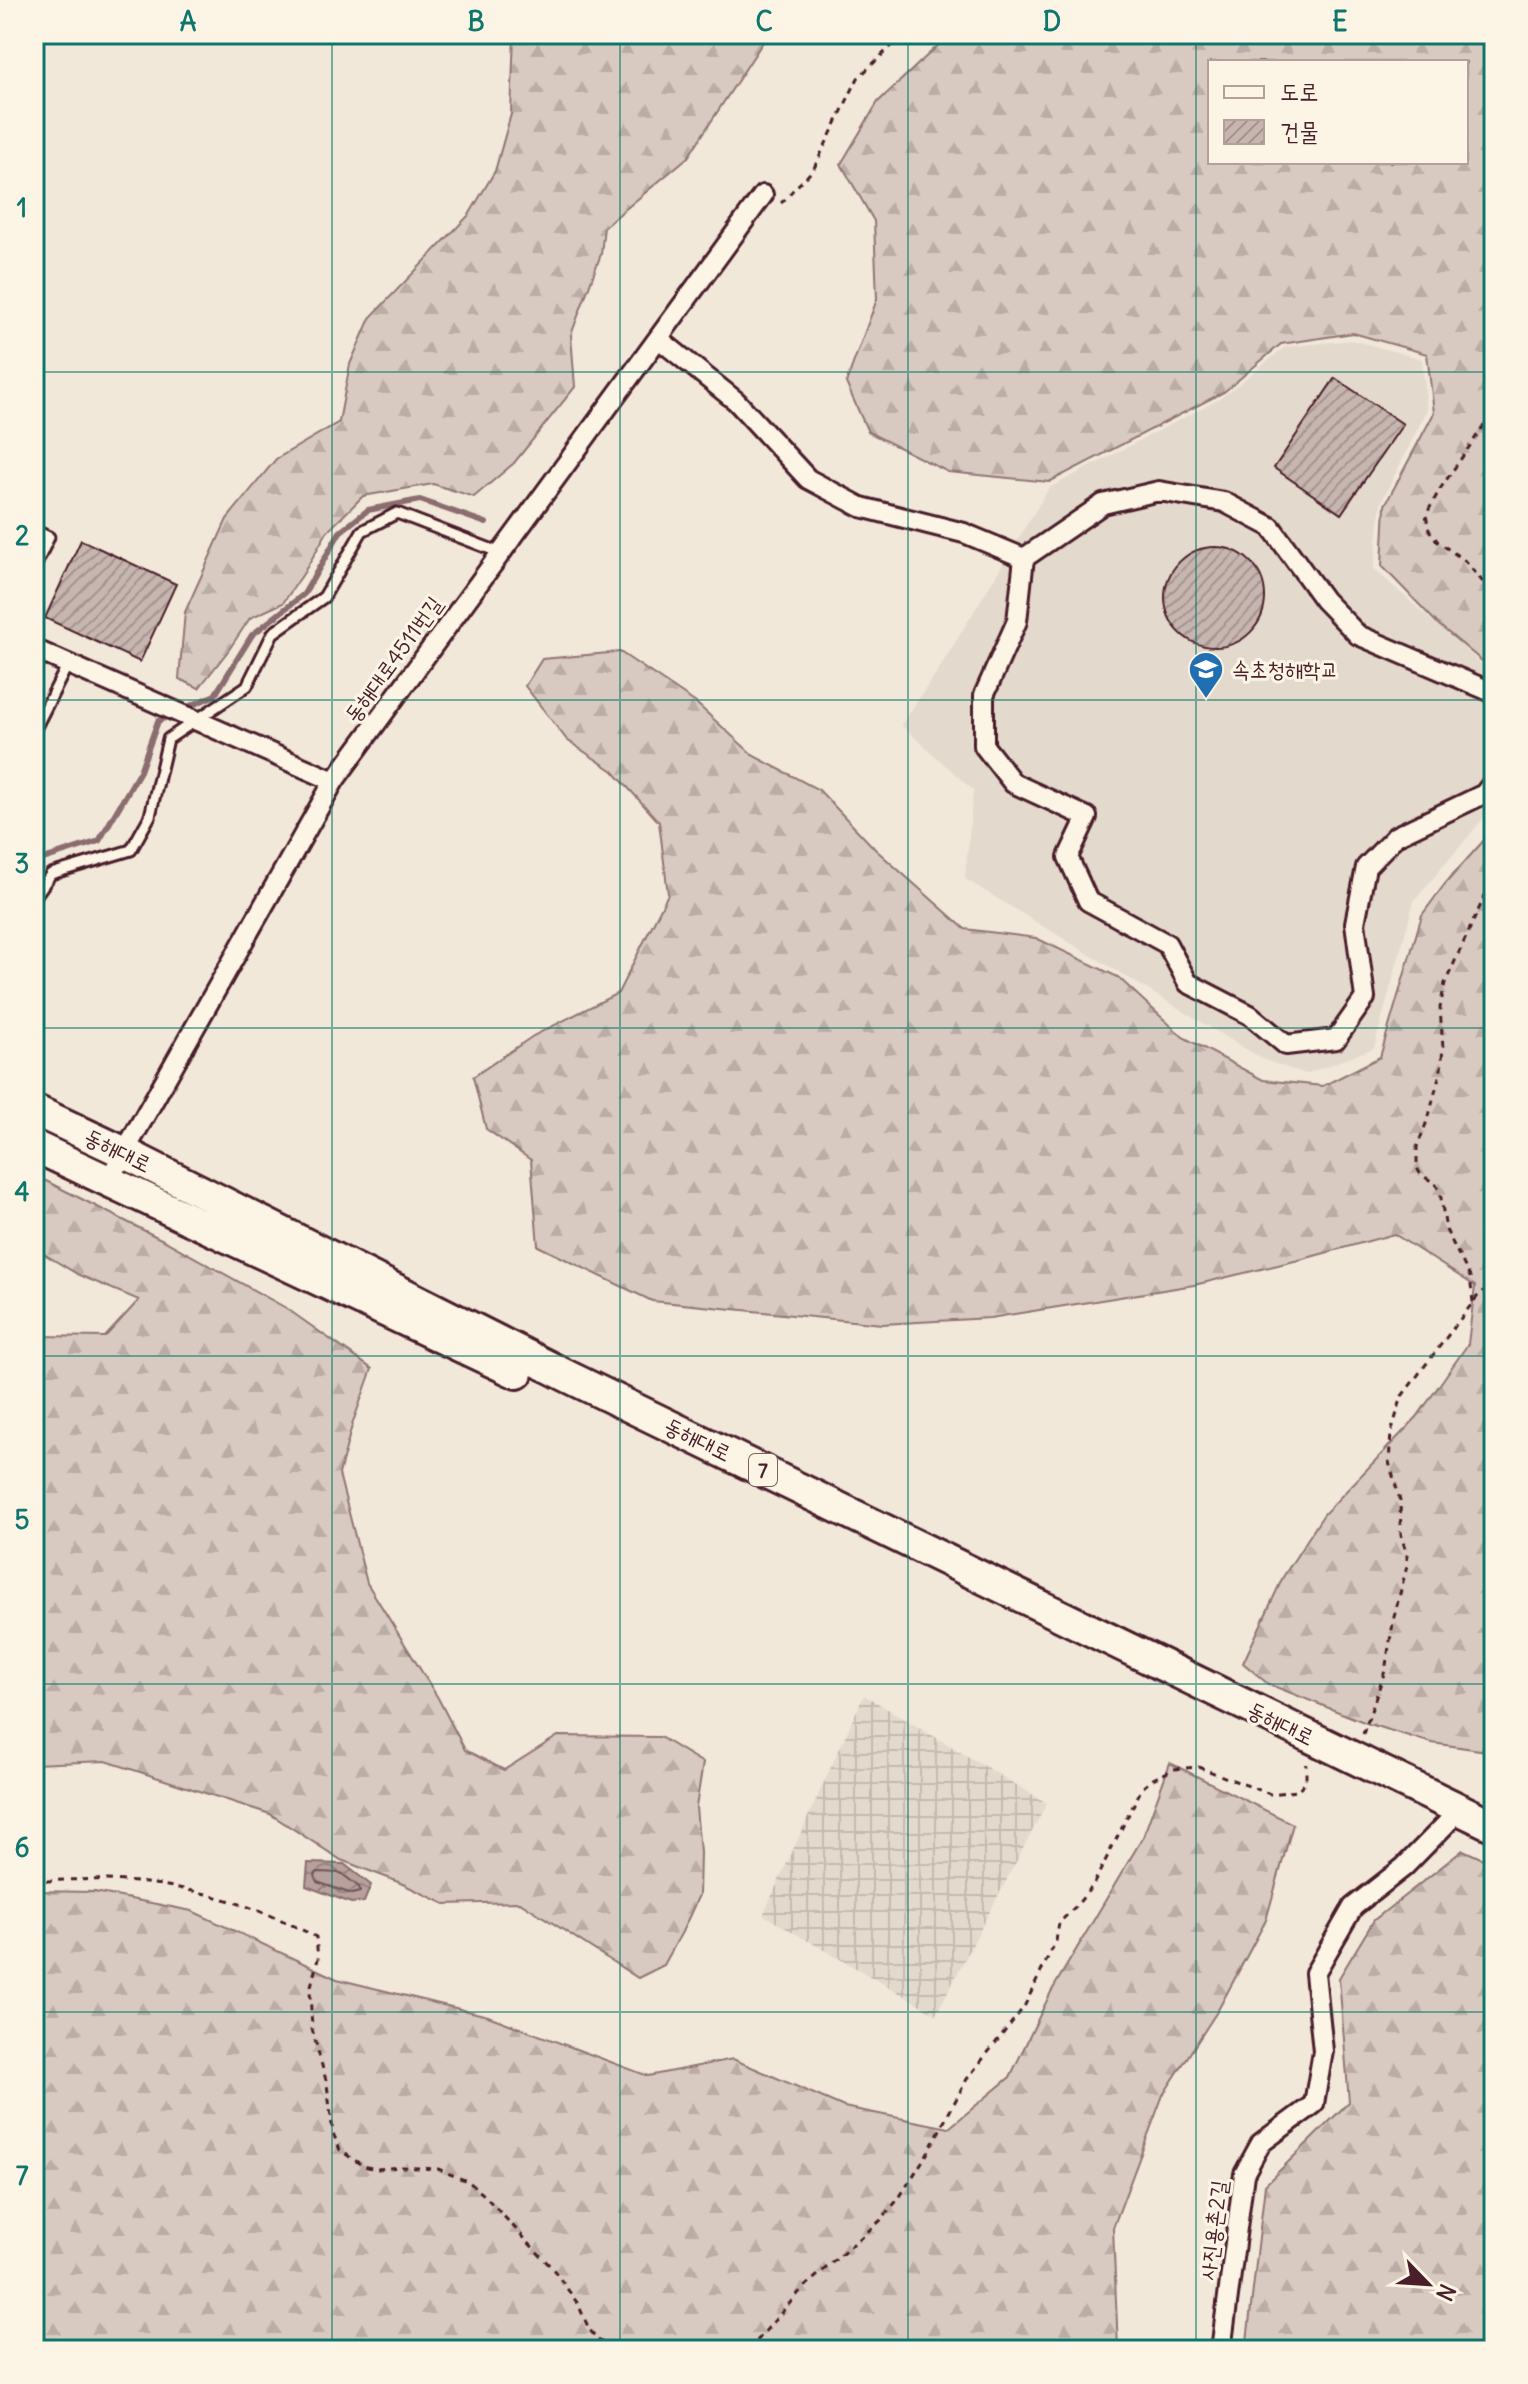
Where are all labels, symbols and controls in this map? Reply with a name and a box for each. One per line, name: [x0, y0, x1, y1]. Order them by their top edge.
text: A: [180, 5, 197, 38]
text: B: [467, 5, 485, 38]
text: C: [755, 5, 773, 38]
text: D: [1043, 5, 1061, 38]
text: E: [1332, 5, 1348, 38]
legend: [1208, 60, 1468, 164]
text: 도로: [1280, 76, 1319, 106]
text: 건물: [1280, 116, 1319, 146]
text: 1: [17, 191, 27, 224]
text: 2: [15, 519, 29, 552]
street label: 동해대로4511번길: [338, 590, 448, 728]
school or university icon: 속초청해학교: [1187, 650, 1225, 700]
place label: 속초청해학교: [1232, 655, 1338, 683]
text: 3: [15, 847, 29, 880]
street label: 동해대로: [80, 1122, 156, 1178]
text: 4: [14, 1175, 30, 1208]
street label: 동해대로: [660, 1411, 736, 1467]
road number: 7: [749, 1454, 777, 1486]
text: 5: [15, 1503, 30, 1536]
street label: 동해대로: [1243, 1695, 1319, 1751]
text: 6: [14, 1831, 30, 1864]
text: 7: [16, 2159, 29, 2192]
street label: 사진용촌2길: [1193, 2178, 1233, 2282]
north arrow: [1388, 2244, 1468, 2324]
text: N: [1430, 2280, 1462, 2305]

